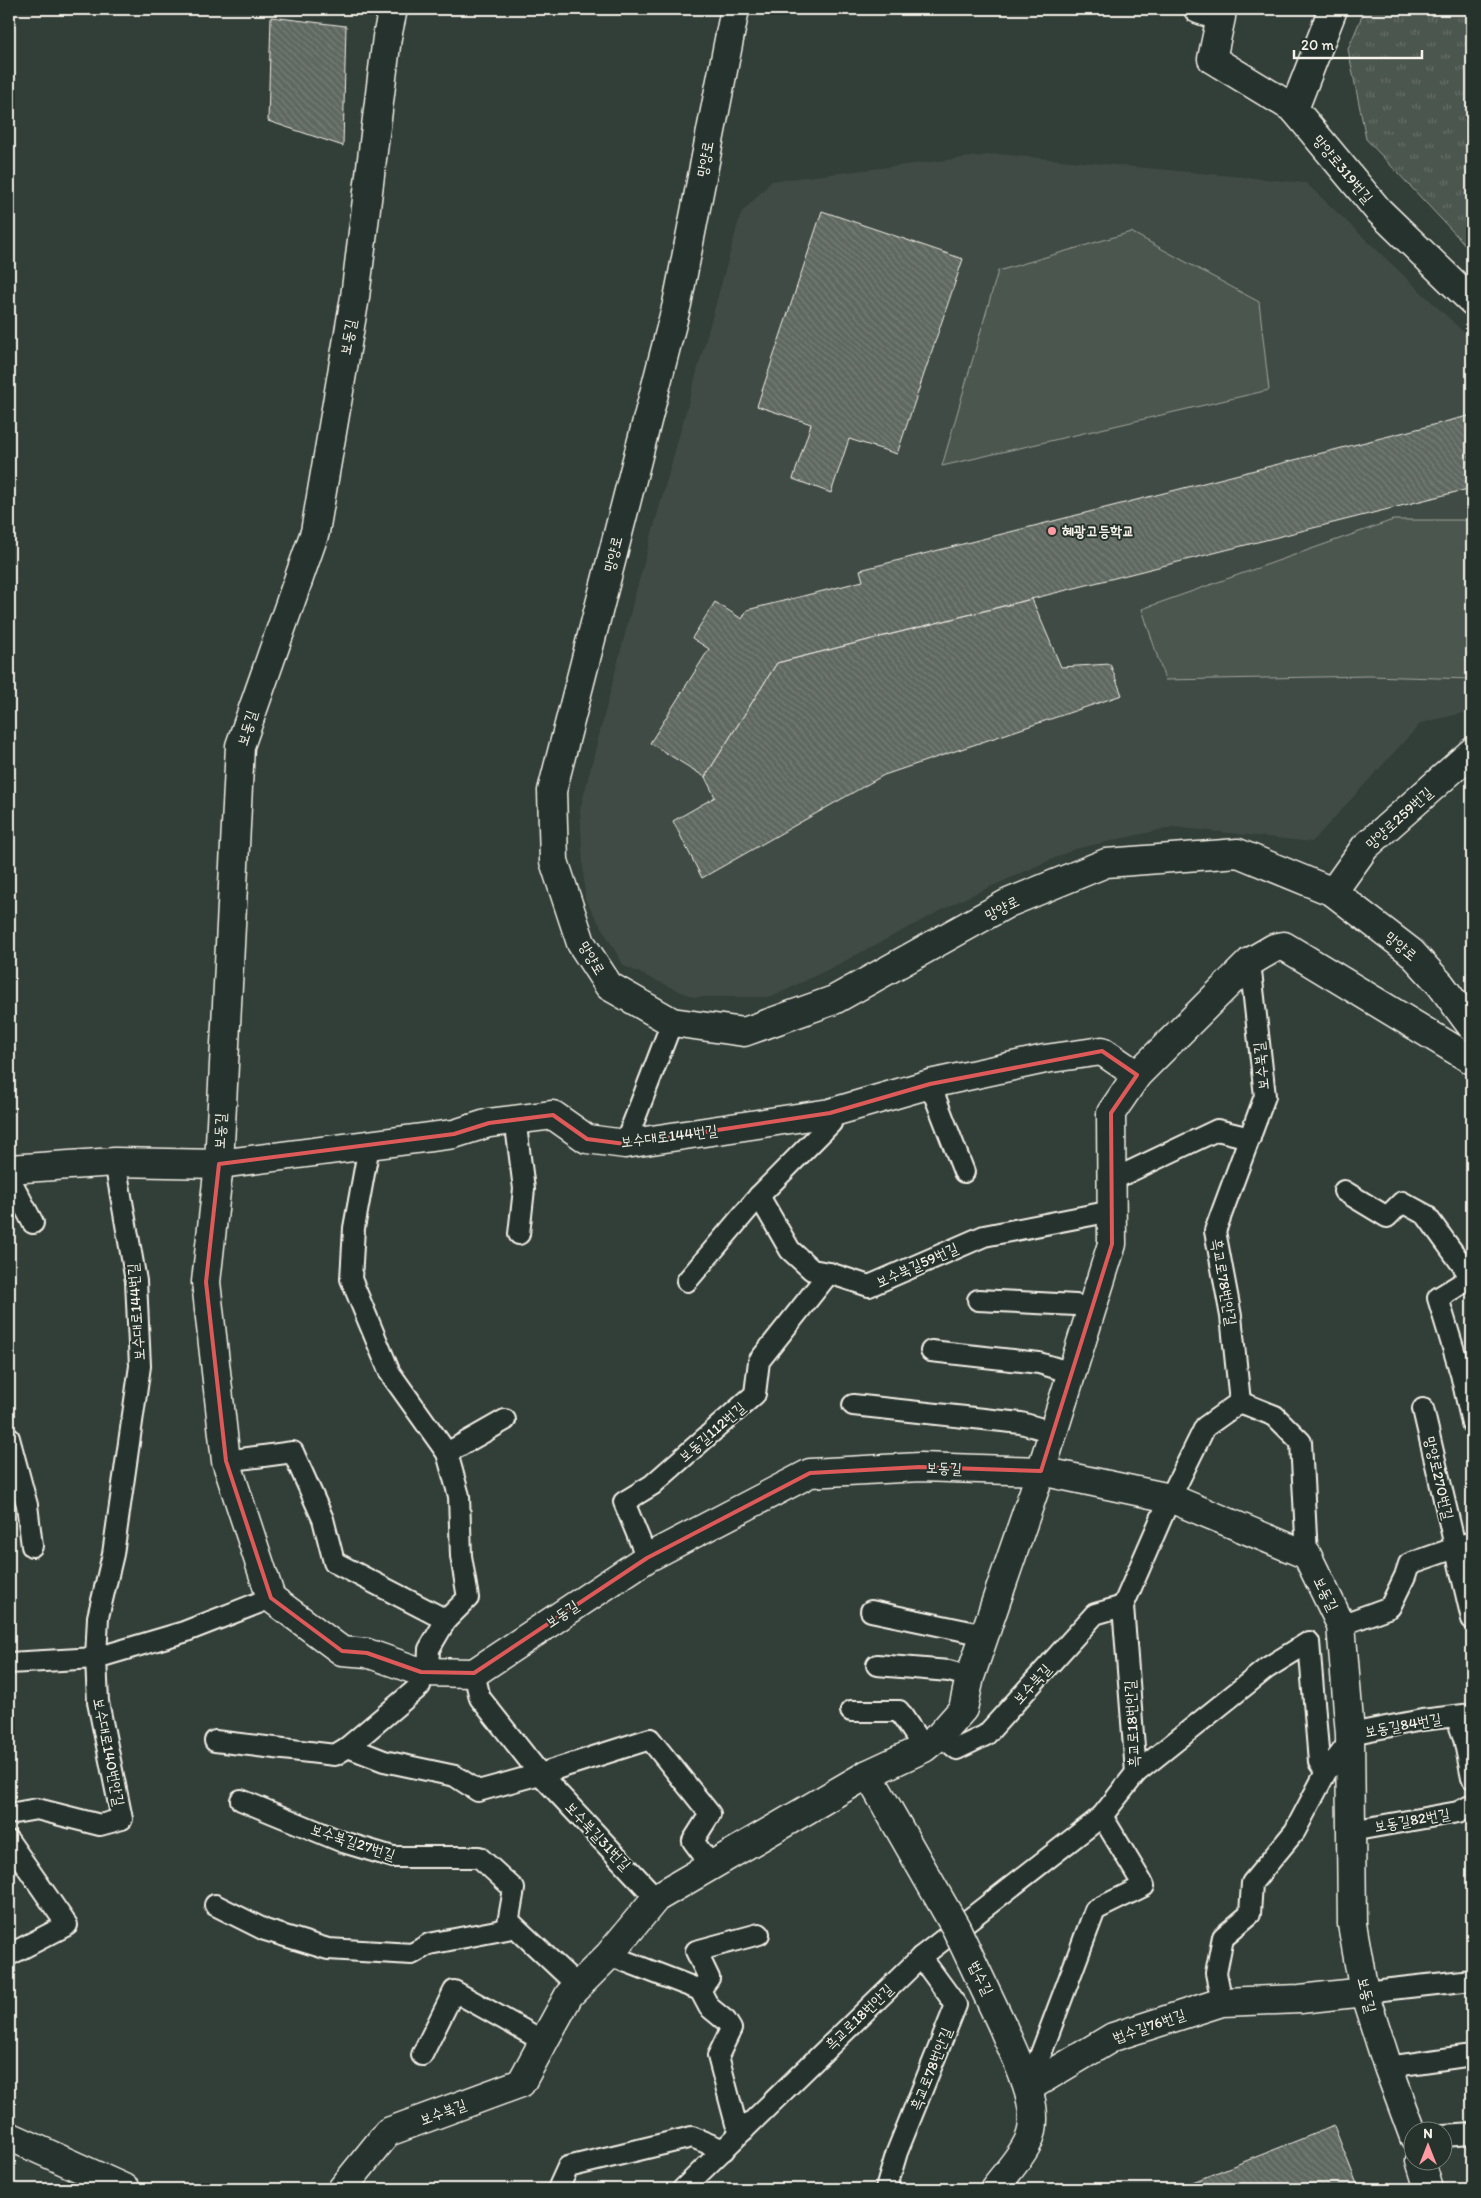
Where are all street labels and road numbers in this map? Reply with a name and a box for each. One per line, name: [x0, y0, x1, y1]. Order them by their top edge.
street label: 망양로319번길: [1309, 131, 1377, 207]
street label: 망양로: [693, 140, 717, 178]
street label: 보동길: [336, 318, 360, 356]
street label: 망양로: [600, 534, 626, 574]
street label: 보동길: [233, 708, 261, 748]
street label: 망양로259번길: [1362, 783, 1436, 853]
street label: 망양로: [982, 892, 1022, 924]
street label: 망양로: [1381, 927, 1421, 965]
street label: 망양로: [575, 938, 609, 978]
street label: 보수북길: [1250, 1041, 1272, 1091]
street label: 보동길: [210, 1113, 230, 1149]
street label: 보수대로144번길: [620, 1121, 718, 1151]
street label: 흑교로78번안길: [1207, 1237, 1241, 1327]
street label: 보수북길59번길: [873, 1239, 961, 1291]
street label: 보수대로144번길: [124, 1263, 148, 1361]
street label: 보동길112번길: [675, 1398, 749, 1466]
street label: 망양로270번길: [1421, 1435, 1457, 1521]
street label: 보동길: [926, 1458, 962, 1478]
street label: 보동길: [1310, 1574, 1342, 1614]
street label: 보동길: [542, 1596, 582, 1632]
street label: 보수북길: [1009, 1660, 1055, 1708]
street label: 흑교로18번안길: [1121, 1680, 1143, 1768]
street label: 보수대로140번안길: [90, 1696, 128, 1808]
street label: 보동길84번길: [1363, 1709, 1443, 1741]
street label: 보수북길31번길: [562, 1798, 634, 1874]
street label: 보동길82번길: [1373, 1804, 1451, 1836]
street label: 보수북길27번길: [308, 1820, 398, 1864]
street label: 법수길: [965, 1958, 997, 1998]
street label: 보동길: [1354, 1975, 1380, 2015]
street label: 흑교로18번안길: [821, 1980, 897, 2054]
street label: 법수길76번길: [1110, 2005, 1188, 2047]
street label: 흑교로78번안길: [906, 2025, 956, 2113]
street label: 보수북길: [417, 2095, 469, 2129]

